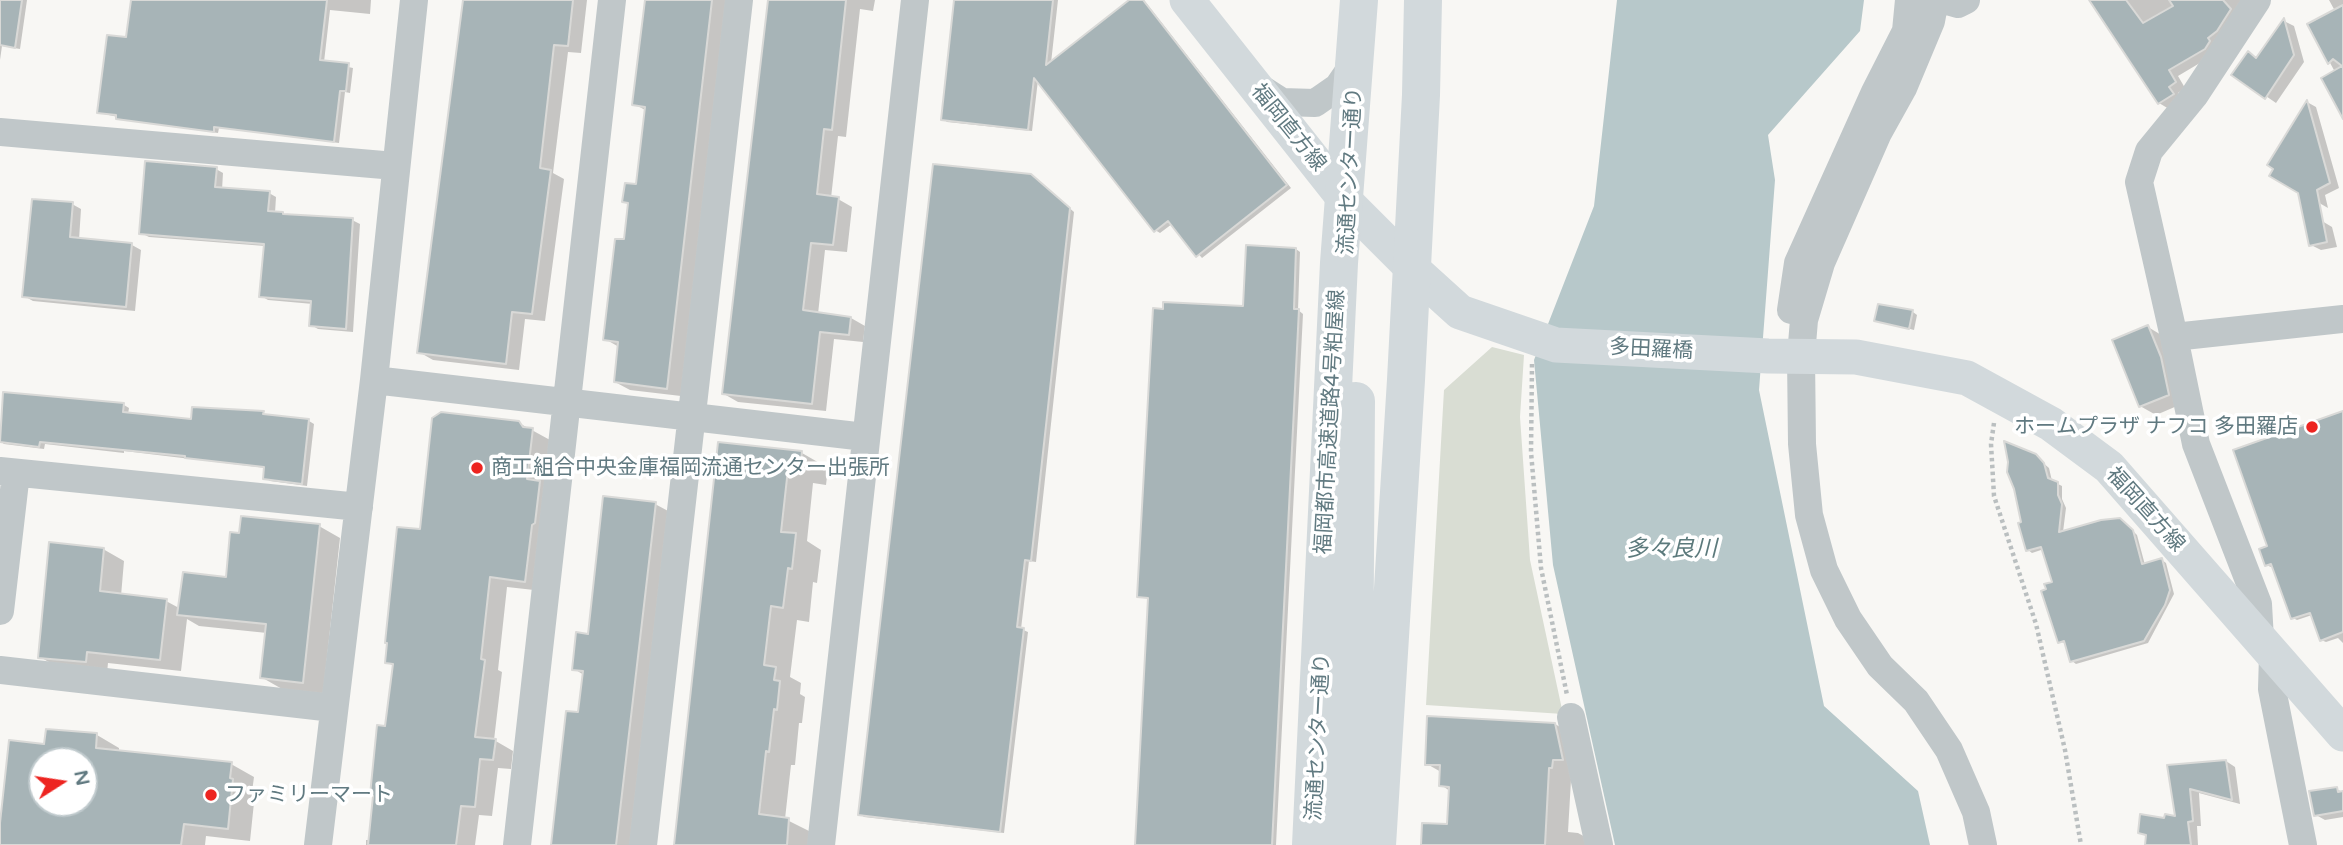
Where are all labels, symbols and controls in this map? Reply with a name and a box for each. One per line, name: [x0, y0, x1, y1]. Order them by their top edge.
street label: 福岡直方線: [1245, 79, 1331, 177]
street label: 流通センター通り: [1334, 86, 1368, 256]
street label: 福岡都市高速道路4号粕屋線: [1311, 289, 1351, 555]
street label: 多田羅橋: [1608, 335, 1694, 365]
place label: ホームプラザ ナフコ 多田羅店: [2014, 414, 2298, 440]
marker: ホームプラザ ナフコ 多田羅店: [2304, 419, 2320, 435]
place label: 商工組合中央金庫福岡流通センター出張所: [491, 455, 890, 481]
marker: 商工組合中央金庫福岡流通センター出張所: [469, 460, 485, 476]
street label: 福岡直方線: [2101, 463, 2189, 557]
water label: 多々良川: [1625, 536, 1717, 564]
street label: 流通センター通り: [1302, 652, 1336, 822]
north arrow: [28, 747, 98, 817]
text: N: [69, 768, 94, 788]
place label: ファミリーマート: [225, 782, 393, 808]
marker: ファミリーマート: [203, 787, 219, 803]

